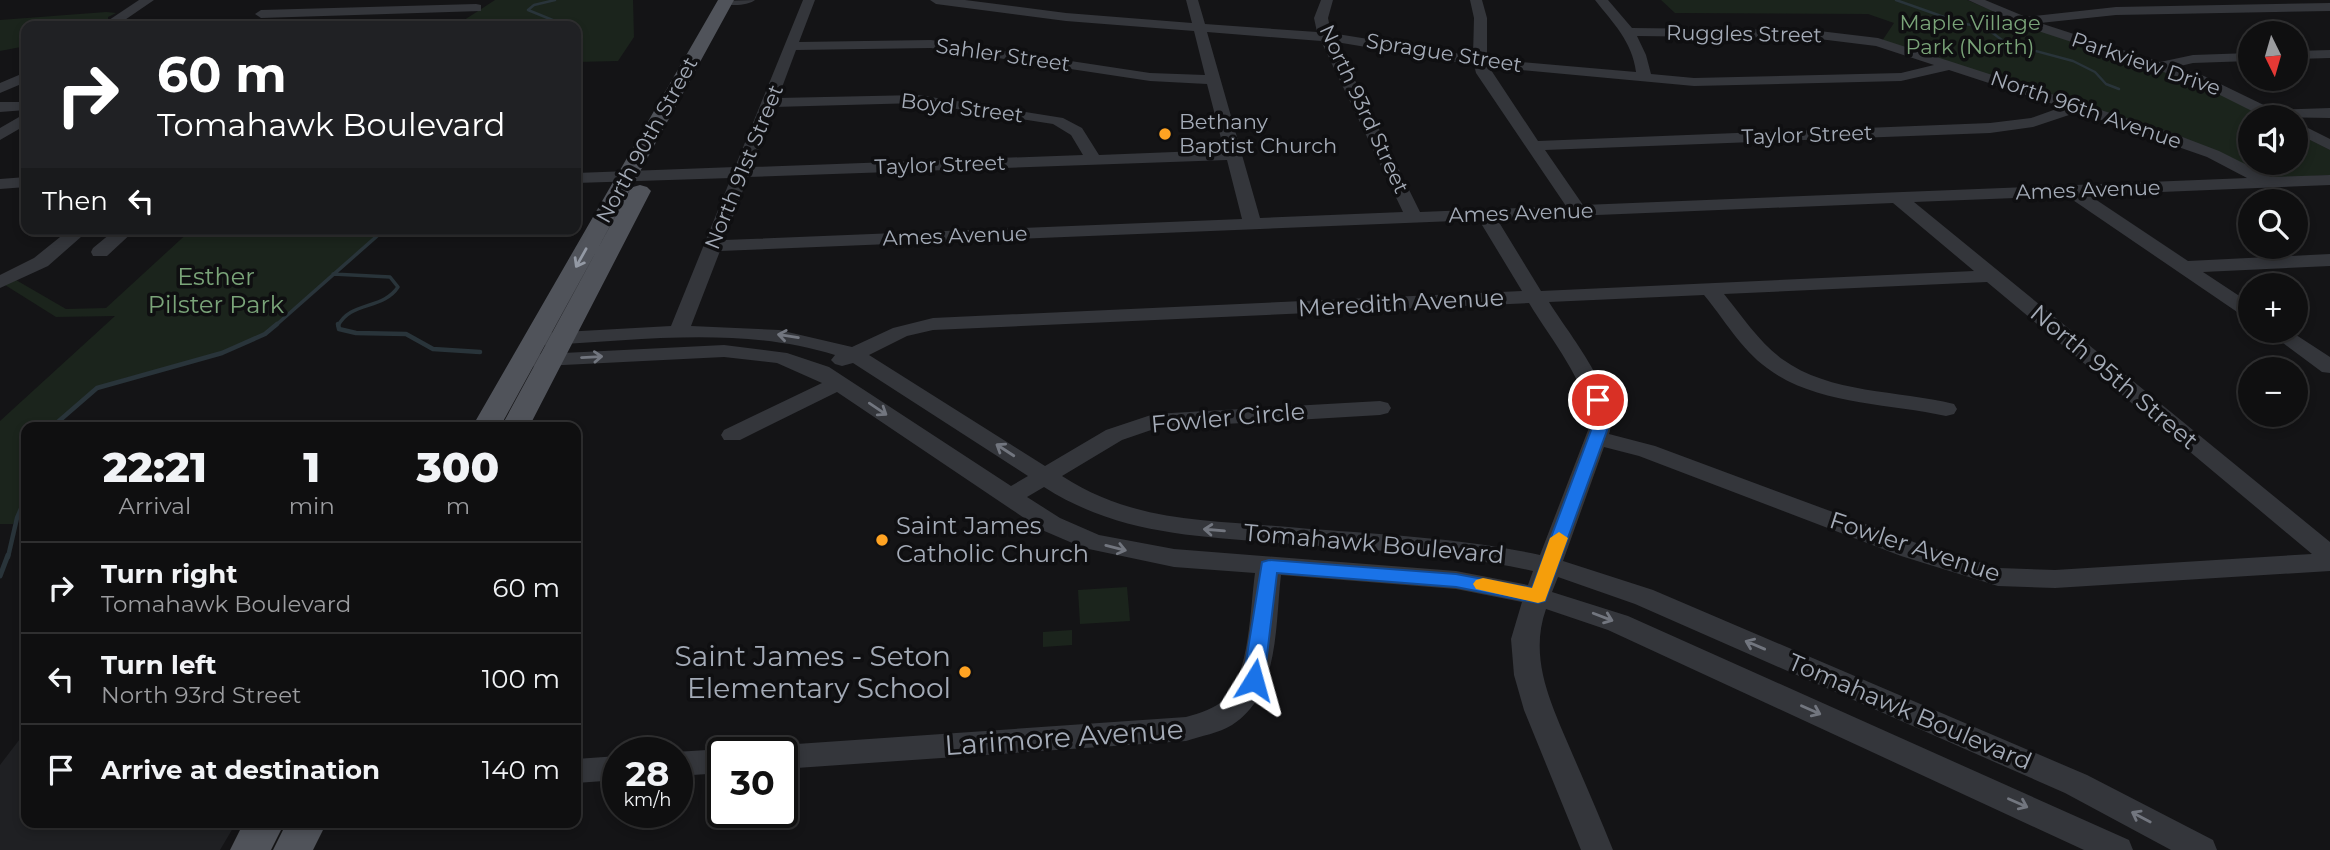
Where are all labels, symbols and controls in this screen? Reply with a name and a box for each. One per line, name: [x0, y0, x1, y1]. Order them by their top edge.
park label: Maple Village Park (North): [1899, 10, 2041, 59]
street label: Ruggles Street: [1666, 20, 1822, 47]
street label: North 93rd Street: [1314, 21, 1414, 197]
north arrow: [2238, 21, 2308, 91]
map controls: [2238, 21, 2308, 427]
street label: Parkview Drive: [2068, 26, 2224, 101]
street label: Sprague Street: [1364, 28, 1524, 77]
street label: Sahler Street: [934, 33, 1072, 76]
text: 60 m: [157, 45, 287, 104]
icon: right: [42, 49, 133, 140]
street label: North 90th Street: [591, 52, 703, 227]
street label: North 96th Avenue: [1987, 65, 2185, 154]
street label: North 91st Street: [699, 81, 788, 253]
street label: Boyd Street: [899, 88, 1025, 127]
text: Tomahawk Boulevard: [157, 105, 505, 144]
button: sound: [2238, 105, 2308, 175]
place label: Bethany Baptist Church: [1179, 109, 1337, 158]
street label: Taylor Street: [1741, 120, 1873, 149]
marker: Bethany Baptist Church: [1157, 126, 1173, 142]
street label: Taylor Street: [874, 150, 1006, 179]
street label: Ames Avenue: [2015, 174, 2161, 205]
icon: left: [122, 182, 160, 220]
text: Then: [42, 185, 108, 217]
button: search: [2238, 189, 2308, 259]
street label: Ames Avenue: [1448, 197, 1594, 228]
street label: Ames Avenue: [882, 220, 1028, 251]
one-way arrow: [574, 247, 588, 267]
park label: Esther Pilster Park: [148, 262, 285, 319]
button: +: [2238, 273, 2308, 343]
street label: Meredith Avenue: [1297, 283, 1505, 322]
street label: North 95th Street: [2025, 298, 2204, 455]
one-way arrow: [777, 329, 800, 342]
one-way arrow: [580, 351, 603, 364]
button: −: [2238, 357, 2308, 427]
pin: [1568, 370, 1628, 430]
icon: arrive: [1579, 381, 1617, 419]
street label: Fowler Circle: [1150, 396, 1306, 439]
one-way arrow: [868, 402, 887, 416]
text: 22:21: [103, 441, 207, 493]
text: 1: [303, 441, 320, 493]
text: 300: [416, 441, 499, 493]
one-way arrow: [995, 443, 1015, 457]
text: Arrival: [119, 492, 191, 520]
text: min: [289, 492, 335, 520]
text: m: [446, 492, 470, 520]
street label: Fowler Avenue: [1826, 505, 2004, 588]
place label: Saint James Catholic Church: [896, 511, 1089, 568]
street label: Tomahawk Boulevard: [1243, 518, 1505, 569]
one-way arrow: [1203, 523, 1226, 536]
marker: Saint James Catholic Church: [874, 532, 890, 548]
one-way arrow: [1104, 542, 1126, 555]
text: Turn right: [101, 558, 237, 590]
icon: right: [42, 569, 80, 607]
text: 60 m: [493, 572, 560, 604]
text: Tomahawk Boulevard: [101, 590, 351, 618]
one-way arrow: [1592, 612, 1613, 624]
one-way arrow: [1744, 638, 1766, 651]
place label: Saint James - Seton Elementary School: [674, 639, 951, 705]
position arrow: [1217, 643, 1291, 717]
street label: Tomahawk Boulevard: [1784, 647, 2036, 776]
text: Turn left: [101, 649, 217, 681]
icon: left: [42, 660, 80, 698]
text: 100 m: [482, 663, 560, 695]
marker: Saint James - Seton Elementary School: [957, 664, 973, 680]
text: North 93rd Street: [101, 681, 301, 709]
one-way arrow: [1800, 704, 1821, 717]
street label: Larimore Avenue: [943, 712, 1185, 762]
speed limit sign: 30: [707, 737, 798, 828]
icon: arrive: [42, 751, 80, 789]
text: 28: [626, 752, 669, 795]
text: Arrive at destination: [101, 754, 380, 786]
text: 140 m: [482, 754, 560, 786]
text: km/h: [623, 789, 672, 811]
one-way arrow: [2007, 797, 2028, 810]
one-way arrow: [2132, 810, 2152, 824]

